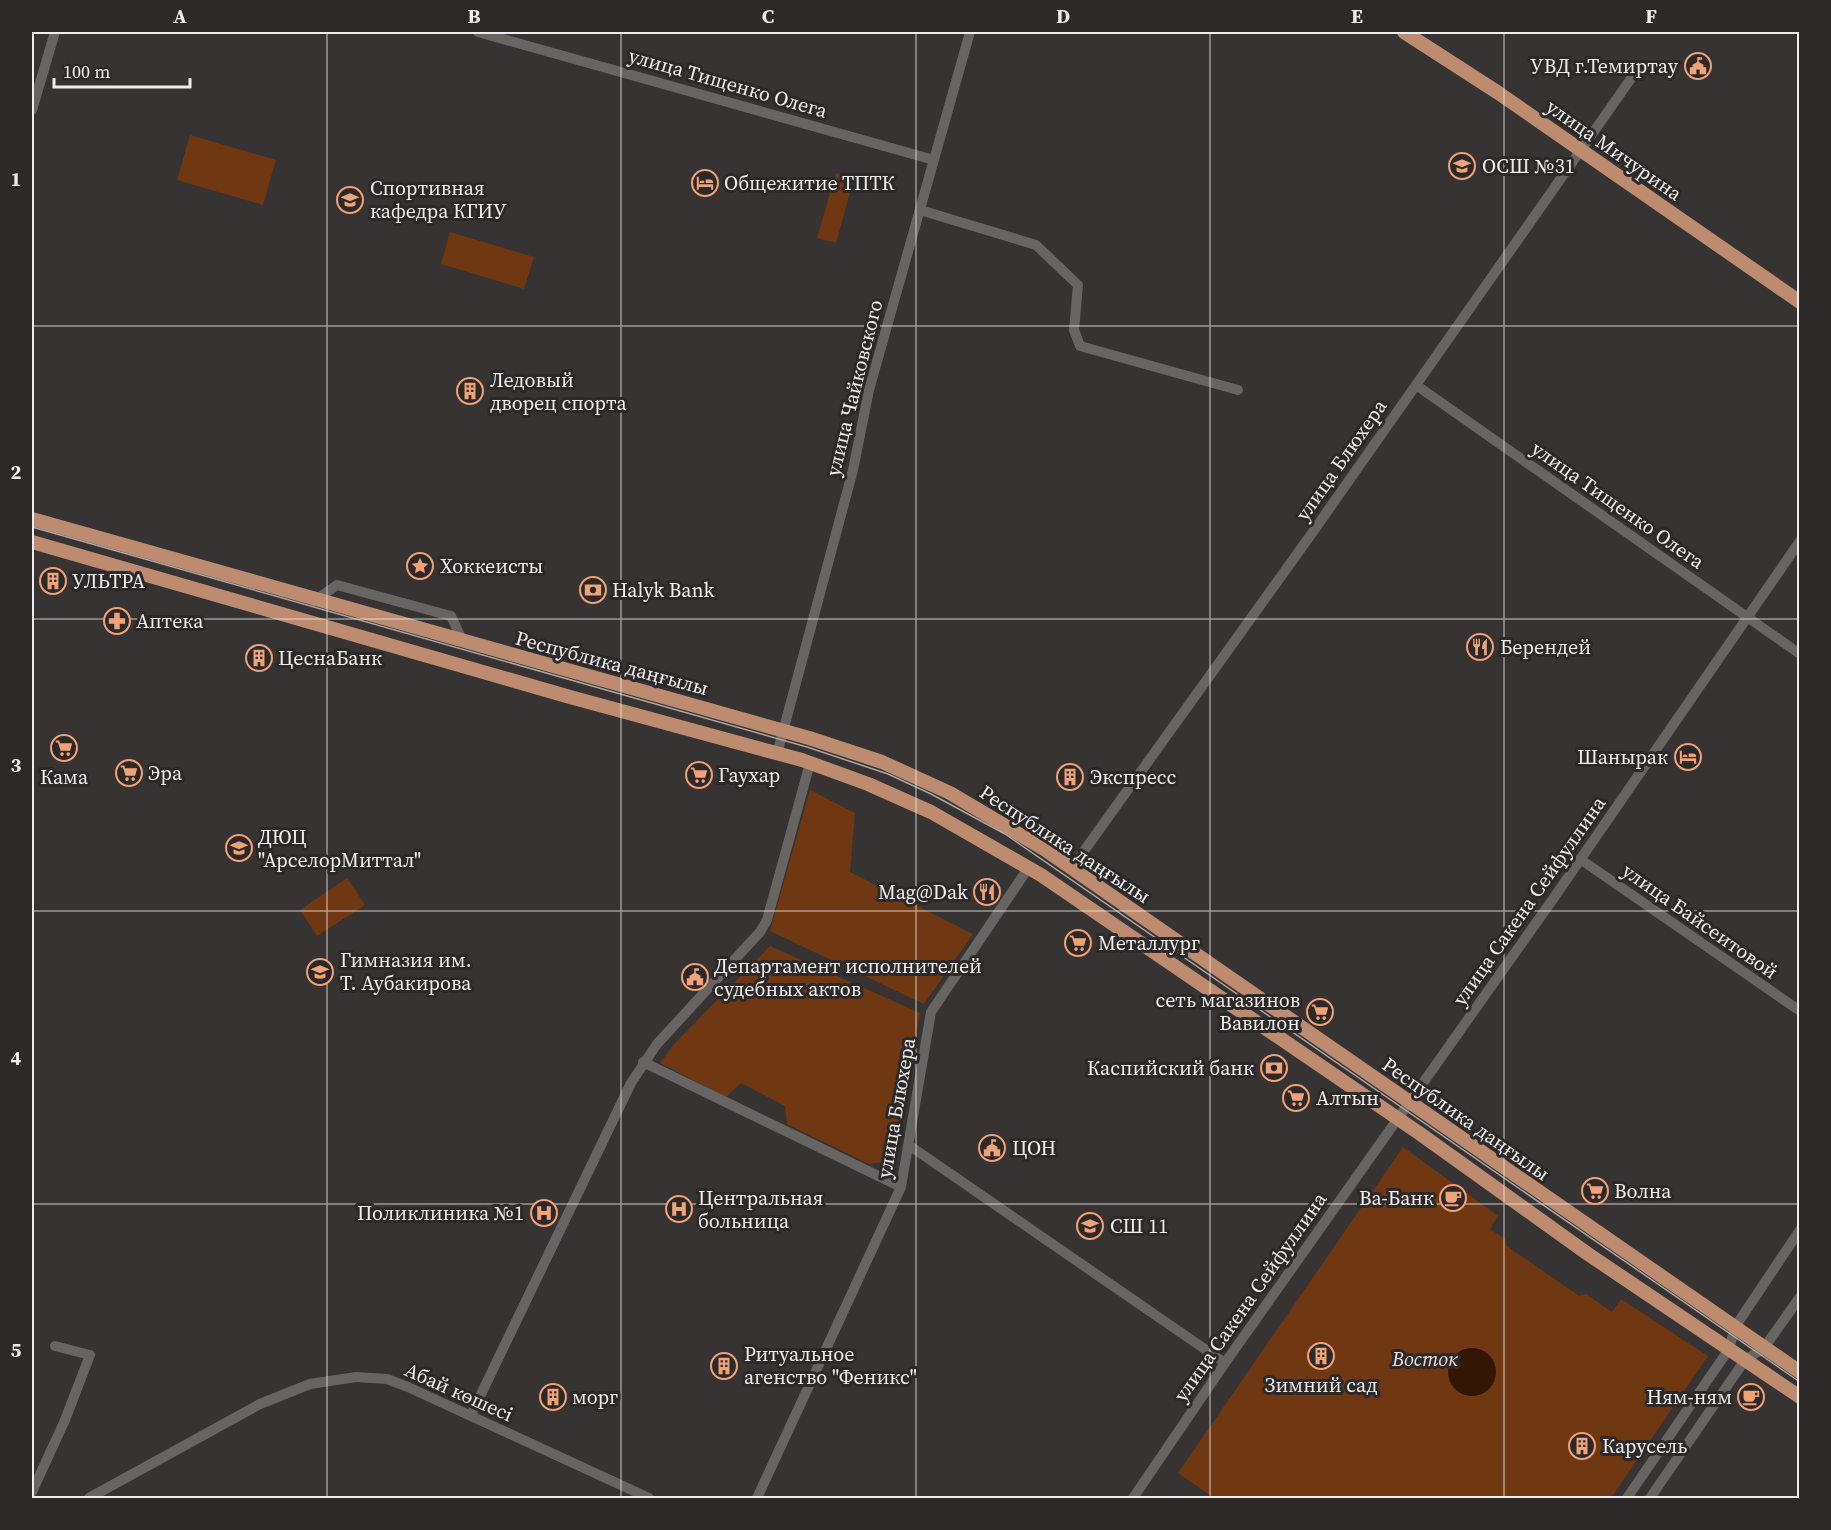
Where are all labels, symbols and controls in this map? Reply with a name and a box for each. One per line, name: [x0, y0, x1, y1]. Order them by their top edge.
text: A: [173, 2, 187, 30]
text: B: [467, 2, 481, 30]
text: C: [762, 2, 774, 30]
text: D: [1056, 2, 1070, 30]
text: E: [1351, 2, 1363, 30]
text: F: [1645, 2, 1657, 30]
street label: улица Тищенко Олега: [625, 41, 831, 125]
scale bar: [54, 51, 190, 89]
public building icon: УВД г.Темиртау: [1683, 51, 1713, 81]
place label: УВД г.Темиртау: [1530, 52, 1679, 80]
text: 100 m: [63, 59, 110, 84]
street label: улица Мичурина: [1540, 93, 1688, 208]
school or university icon: ОСШ №31: [1447, 151, 1477, 181]
place label: ОСШ №31: [1482, 152, 1575, 180]
text: 1: [11, 165, 21, 193]
hotel icon: Общежитие ТПТК: [690, 168, 720, 198]
place label: Общежитие ТПТК: [724, 169, 896, 197]
place label: Спортивная кафедра КГИУ: [370, 174, 507, 225]
school or university icon: Спортивная кафедра КГИУ: [335, 185, 365, 215]
street label: улица Чайковского: [819, 297, 889, 479]
place label: Ледовый дворец спорта: [490, 366, 627, 417]
building icon: Ледовый дворец спорта: [455, 376, 485, 406]
street label: улица Блюхера: [1289, 393, 1394, 526]
street label: улица Тищенко Олега: [1526, 435, 1711, 576]
text: 2: [11, 458, 22, 486]
place icon: Хоккеисты: [405, 551, 435, 581]
place label: Хоккеисты: [440, 552, 543, 580]
building icon: УЛЬТРА: [38, 566, 68, 596]
place label: УЛЬТРА: [72, 567, 146, 595]
bank icon: Halyk Bank: [578, 575, 608, 605]
place label: Halyk Bank: [612, 576, 715, 604]
pharmacy icon: Аптека: [102, 606, 132, 636]
place label: Аптека: [136, 607, 204, 635]
street label: Республика даңғылы: [512, 624, 712, 702]
restaurant icon: Берендей: [1465, 632, 1495, 662]
place label: Берендей: [1500, 633, 1591, 661]
building icon: ЦеснаБанк: [244, 643, 274, 673]
place label: ЦеснаБанк: [278, 644, 382, 672]
supermarket icon: Кама: [49, 733, 79, 763]
hotel icon: Шанырак: [1673, 742, 1703, 772]
place label: Шанырак: [1577, 743, 1668, 771]
text: 3: [11, 751, 22, 779]
supermarket icon: Эра: [114, 758, 144, 788]
place label: Эра: [148, 759, 183, 787]
supermarket icon: Гаухар: [684, 760, 714, 790]
place label: Гаухар: [718, 761, 780, 789]
building icon: Экспресс: [1055, 762, 1085, 792]
place label: Кама: [40, 763, 89, 791]
place label: Экспресс: [1090, 763, 1177, 791]
street label: Республика даңғылы: [974, 778, 1156, 910]
street label: улица Сакена Сейфуллина: [1446, 790, 1613, 1011]
place label: ДЮЦ "АрселорМиттал": [258, 823, 421, 874]
school or university icon: ДЮЦ "АрселорМиттал": [224, 833, 254, 863]
street label: улица Байсеитовой: [1616, 857, 1784, 985]
restaurant icon: Mag@Dak: [972, 877, 1002, 907]
place label: Mag@Dak: [878, 878, 968, 906]
supermarket icon: Металлург: [1063, 928, 1093, 958]
place label: Металлург: [1098, 929, 1200, 957]
place label: Гимназия им. Т. Аубакирова: [340, 946, 472, 997]
place label: Департамент исполнителей судебных актов: [714, 952, 982, 1003]
school or university icon: Гимназия им. Т. Аубакирова: [305, 957, 335, 987]
public building icon: Департамент исполнителей судебных актов: [680, 962, 710, 992]
place label: сеть магазинов Вавилон: [1155, 986, 1300, 1037]
supermarket icon: сеть магазинов Вавилон: [1305, 997, 1335, 1027]
street label: улица Блюхера: [870, 1035, 922, 1180]
text: 4: [11, 1044, 22, 1072]
street label: Республика даңғылы: [1377, 1051, 1555, 1187]
bank icon: Каспийский банк: [1259, 1053, 1289, 1083]
place label: Каспийский банк: [1087, 1054, 1254, 1082]
supermarket icon: Алтын: [1281, 1083, 1311, 1113]
place label: Алтын: [1316, 1084, 1379, 1112]
public building icon: ЦОН: [977, 1133, 1007, 1163]
place label: ЦОН: [1012, 1134, 1056, 1162]
supermarket icon: Волна: [1580, 1176, 1610, 1206]
place label: Волна: [1614, 1177, 1672, 1205]
cafe icon: Ва-Банк: [1438, 1183, 1468, 1213]
place label: Центральная больница: [698, 1184, 823, 1235]
place label: Ва-Банк: [1359, 1184, 1434, 1212]
street label: улица Сакена Сейфуллина: [1167, 1186, 1334, 1407]
hospital icon: Центральная больница: [664, 1194, 694, 1224]
hospital icon: Поликлиника №1: [529, 1198, 559, 1228]
place label: Поликлиника №1: [357, 1199, 524, 1227]
school or university icon: СШ 11: [1075, 1211, 1105, 1241]
place label: СШ 11: [1110, 1212, 1168, 1240]
text: 5: [11, 1336, 22, 1364]
place label: Ритуальное агенство "Феникс": [744, 1340, 917, 1391]
building icon: Зимний сад: [1306, 1341, 1336, 1371]
park label: Восток: [1391, 1345, 1458, 1373]
building icon: Ритуальное агенство "Феникс": [709, 1351, 739, 1381]
street label: Абай көшесі: [400, 1356, 518, 1428]
place label: Зимний сад: [1264, 1371, 1378, 1399]
building icon: морг: [538, 1382, 568, 1412]
cafe icon: Ням-ням: [1736, 1382, 1766, 1412]
place label: морг: [572, 1383, 618, 1411]
place label: Ням-ням: [1646, 1383, 1732, 1411]
building icon: Карусель: [1567, 1431, 1597, 1461]
place label: Карусель: [1602, 1432, 1687, 1460]

